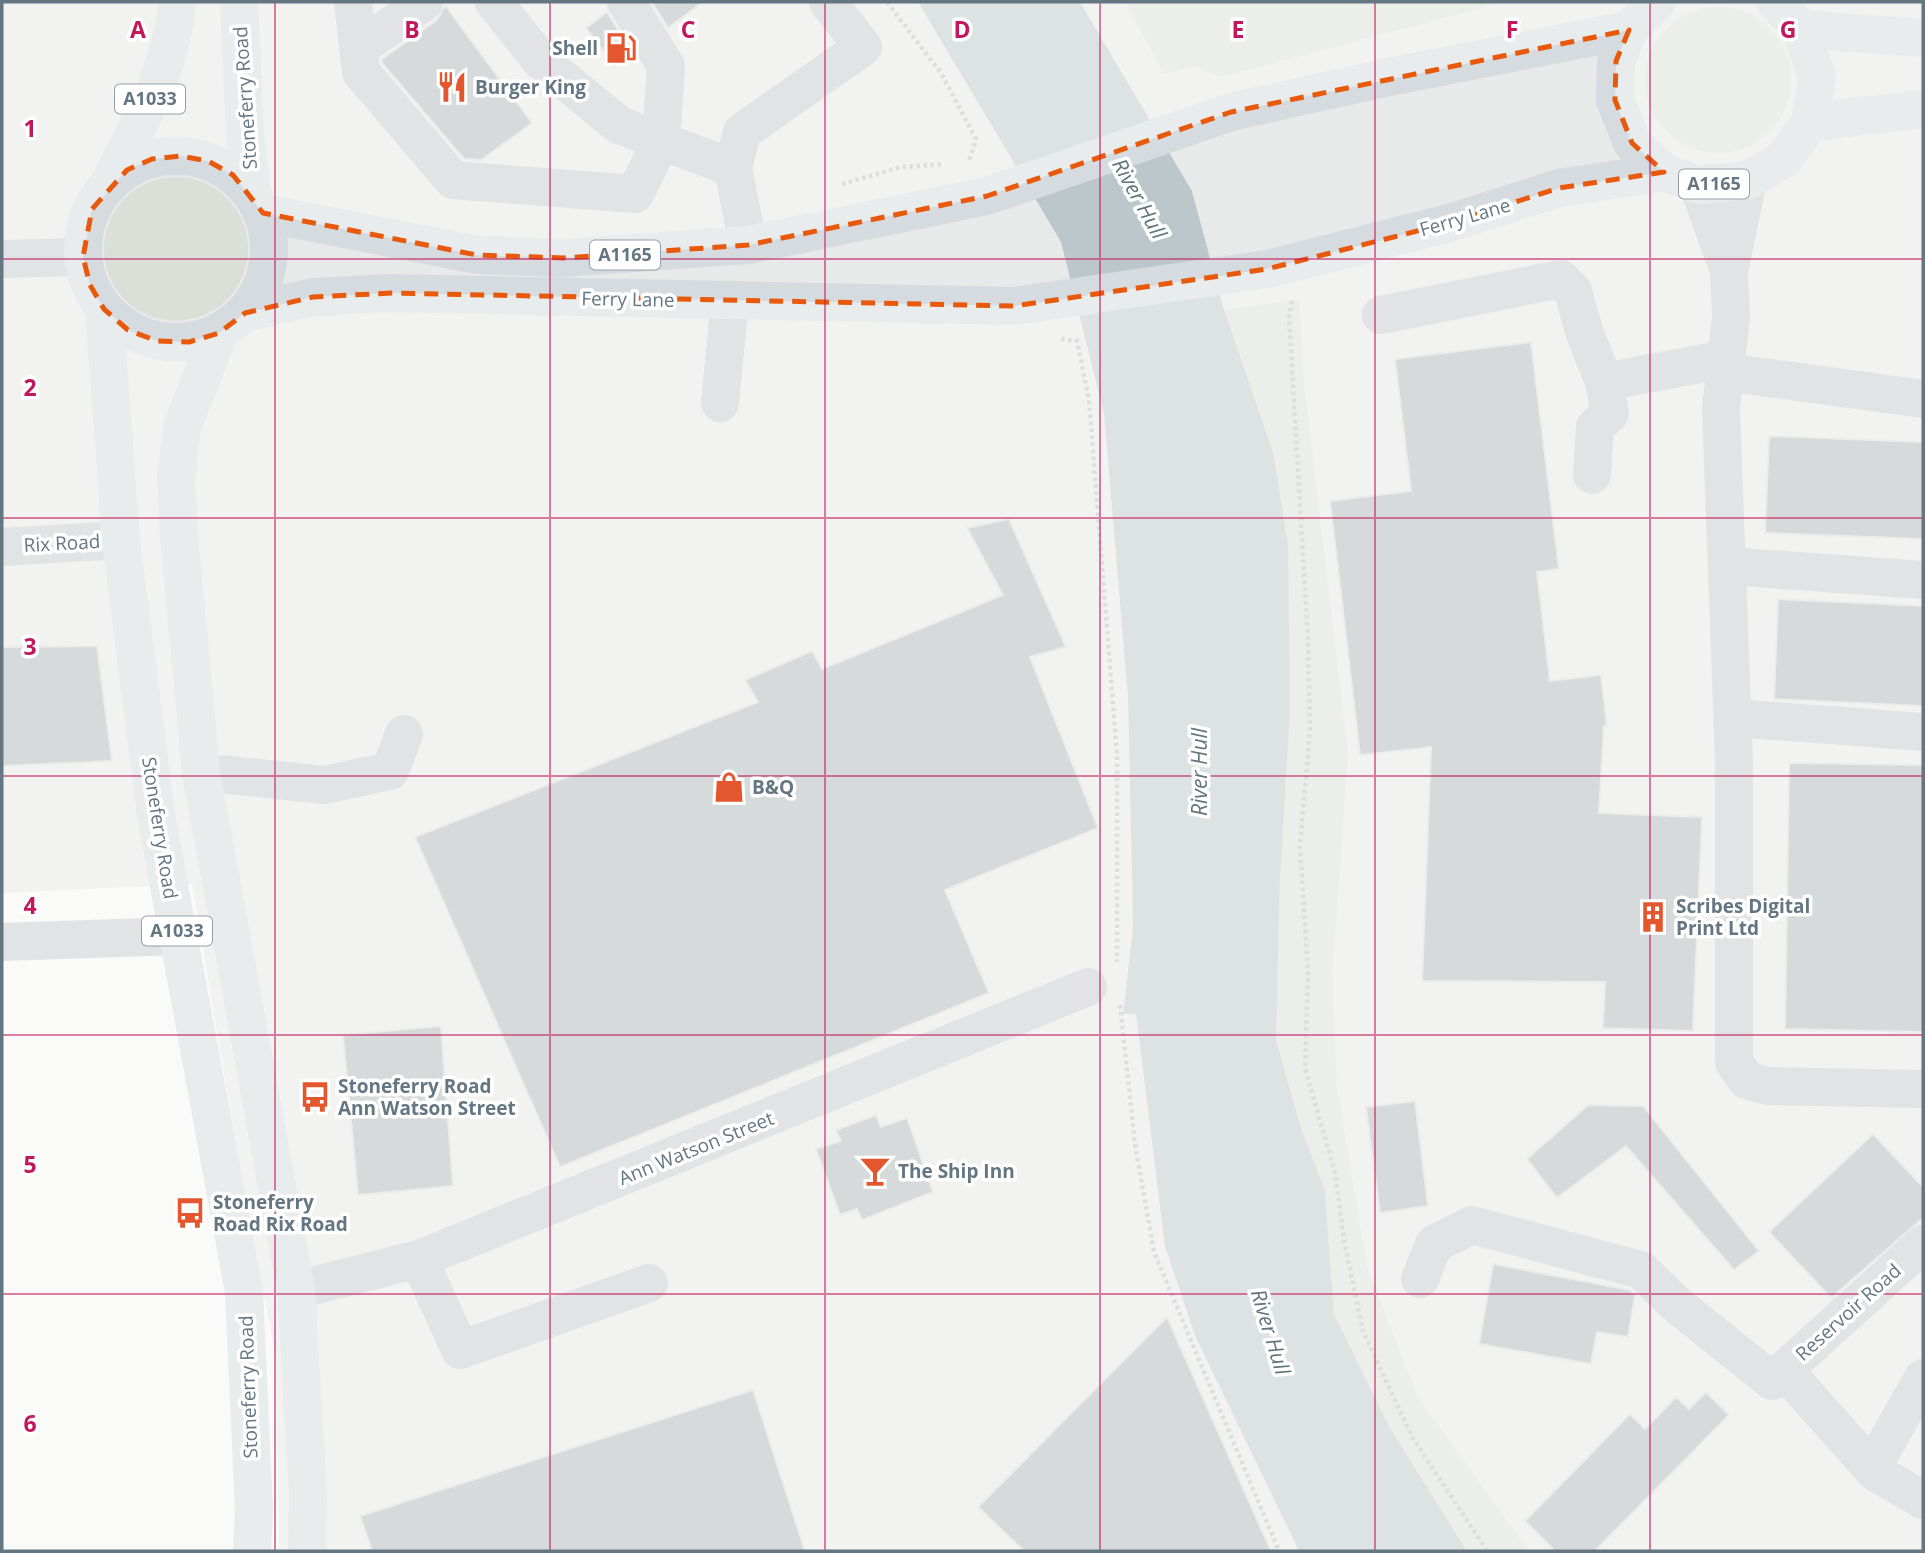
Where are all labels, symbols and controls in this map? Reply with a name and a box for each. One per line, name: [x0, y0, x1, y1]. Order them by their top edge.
text: A: [130, 13, 146, 45]
text: B: [404, 13, 420, 45]
text: C: [681, 13, 695, 45]
text: D: [953, 13, 971, 45]
text: E: [1232, 13, 1244, 45]
text: F: [1506, 13, 1518, 45]
text: G: [1780, 13, 1796, 45]
street label: Stoneferry Road: [227, 26, 263, 170]
fuel station icon: Shell: [604, 31, 638, 65]
place label: Shell: [552, 35, 598, 61]
restaurant icon: Burger King: [435, 70, 469, 104]
place label: Burger King: [475, 74, 586, 100]
road number: A1033: [115, 84, 185, 114]
text: 1: [23, 112, 37, 144]
water label: River Hull: [1106, 153, 1174, 244]
road number: A1165: [1679, 169, 1749, 198]
street label: Ferry Lane: [1417, 192, 1513, 242]
road number: A1165: [590, 241, 660, 270]
street label: Ferry Lane: [581, 285, 675, 313]
text: 2: [23, 371, 37, 403]
street label: Rix Road: [23, 528, 101, 558]
text: 3: [23, 630, 37, 662]
water label: River Hull: [1185, 727, 1213, 816]
street label: Stoneferry Road: [136, 755, 184, 901]
shop icon: B&Q: [712, 770, 746, 804]
place label: B&Q: [752, 774, 794, 800]
text: 4: [23, 889, 37, 921]
place label: Scribes Digital Print Ltd: [1676, 893, 1810, 941]
building icon: Scribes Digital Print Ltd: [1636, 900, 1670, 934]
road number: A1033: [142, 916, 212, 946]
place label: Stoneferry Road Ann Watson Street: [338, 1073, 516, 1121]
bus stop icon: Stoneferry Road Ann Watson Street: [298, 1080, 332, 1114]
street label: Ann Watson Street: [615, 1105, 778, 1191]
text: 5: [23, 1148, 37, 1180]
bar icon: The Ship Inn: [858, 1154, 892, 1188]
place label: The Ship Inn: [898, 1158, 1015, 1184]
place label: Stoneferry Road Rix Road: [213, 1189, 348, 1237]
bus stop icon: Stoneferry Road Rix Road: [173, 1196, 207, 1230]
street label: Reservoir Road: [1790, 1258, 1906, 1366]
water label: River Hull: [1245, 1285, 1297, 1379]
street label: Stoneferry Road: [233, 1315, 263, 1459]
text: 6: [23, 1407, 37, 1439]

